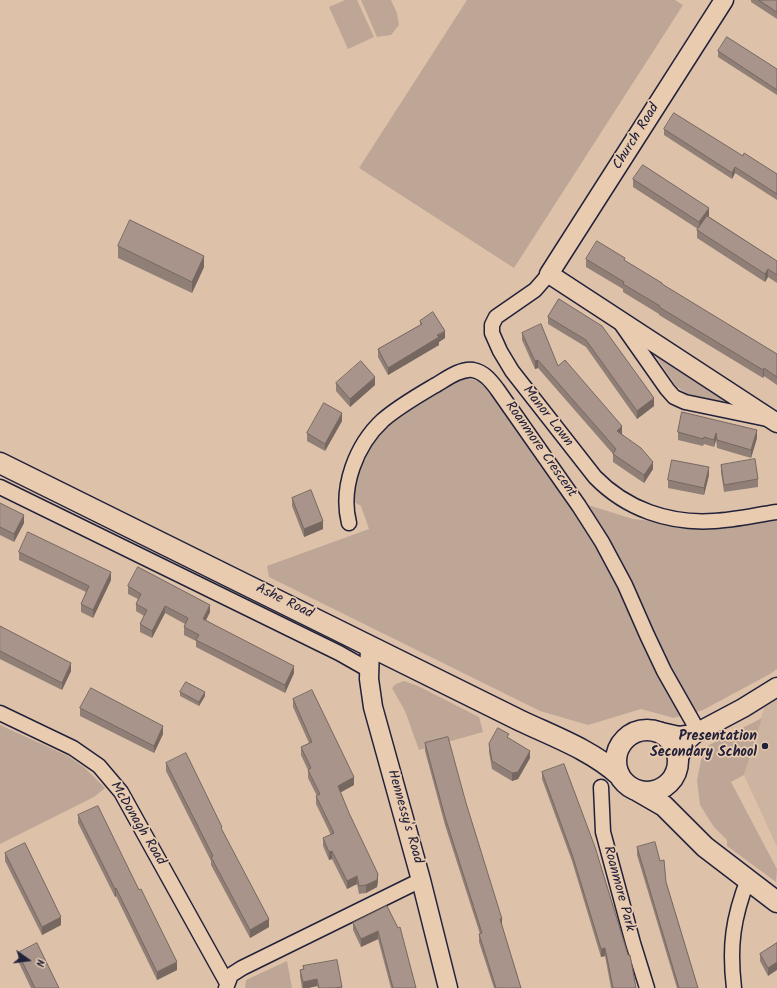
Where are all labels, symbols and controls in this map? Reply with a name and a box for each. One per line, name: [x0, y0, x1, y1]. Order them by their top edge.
street label: Church Road: [610, 101, 664, 173]
street label: Manor Lawn: [518, 383, 576, 451]
street label: Roanmore Crescent: [501, 399, 579, 501]
street label: Ashe Road: [252, 581, 316, 623]
place label: Presentation Secondary School: [650, 730, 757, 762]
marker: Presentation Secondary School: [760, 741, 770, 751]
street label: Hennessy's Road: [383, 768, 425, 866]
street label: McDonagh Road: [105, 779, 169, 869]
street label: Roanmore Park: [599, 844, 637, 934]
north arrow: [8, 940, 48, 980]
text: N: [30, 957, 49, 968]

